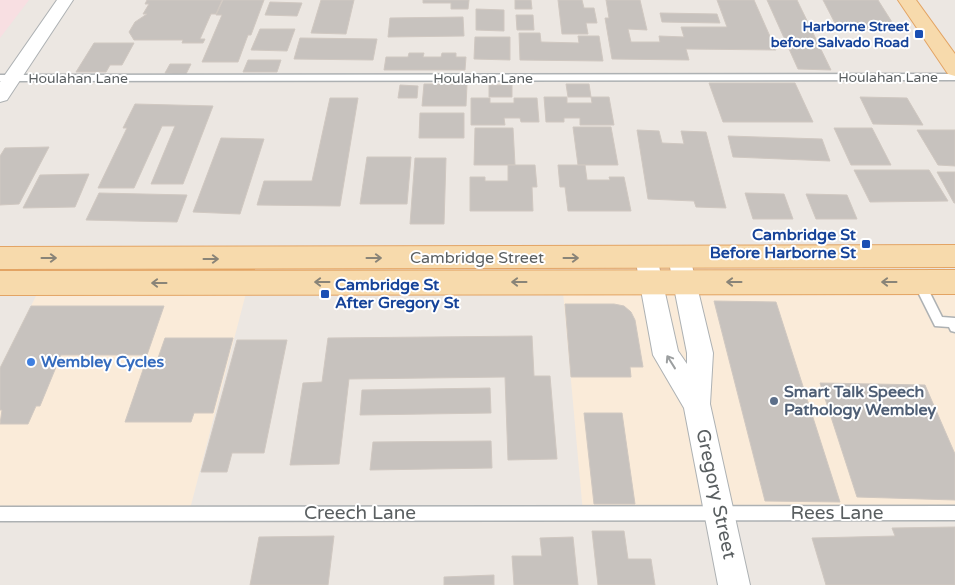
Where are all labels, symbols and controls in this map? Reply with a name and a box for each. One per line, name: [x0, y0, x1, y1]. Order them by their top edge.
place label: Harborne Street before Salvado Road: [771, 18, 910, 51]
marker: Harborne Street before Salvado Road: [913, 28, 925, 40]
street label: Houlahan Lane: [838, 69, 938, 86]
street label: Houlahan Lane: [28, 70, 128, 87]
street label: Houlahan Lane: [433, 70, 533, 87]
place label: Cambridge St Before Harborne St: [710, 225, 857, 263]
marker: Cambridge St Before Harborne St: [860, 238, 872, 250]
street label: Cambridge Street: [410, 248, 544, 268]
one-way arrow: [40, 253, 56, 263]
one-way arrow: [365, 253, 381, 263]
one-way arrow: [562, 253, 579, 263]
one-way arrow: [202, 254, 219, 264]
place label: Cambridge St After Gregory St: [335, 275, 460, 313]
one-way arrow: [314, 277, 330, 287]
one-way arrow: [512, 277, 528, 287]
one-way arrow: [727, 277, 743, 287]
one-way arrow: [881, 277, 898, 287]
one-way arrow: [152, 278, 168, 288]
marker: Cambridge St After Gregory St: [319, 288, 331, 300]
place label: Wembley Cycles: [41, 352, 164, 372]
marker: Wembley Cycles: [25, 356, 37, 368]
one-way arrow: [666, 356, 676, 370]
place label: Smart Talk Speech Pathology Wembley: [784, 382, 937, 420]
marker: Smart Talk Speech Pathology Wembley: [768, 395, 780, 407]
street label: Gregory Street: [691, 427, 741, 561]
street label: Creech Lane: [304, 502, 416, 524]
street label: Rees Lane: [790, 502, 884, 524]

